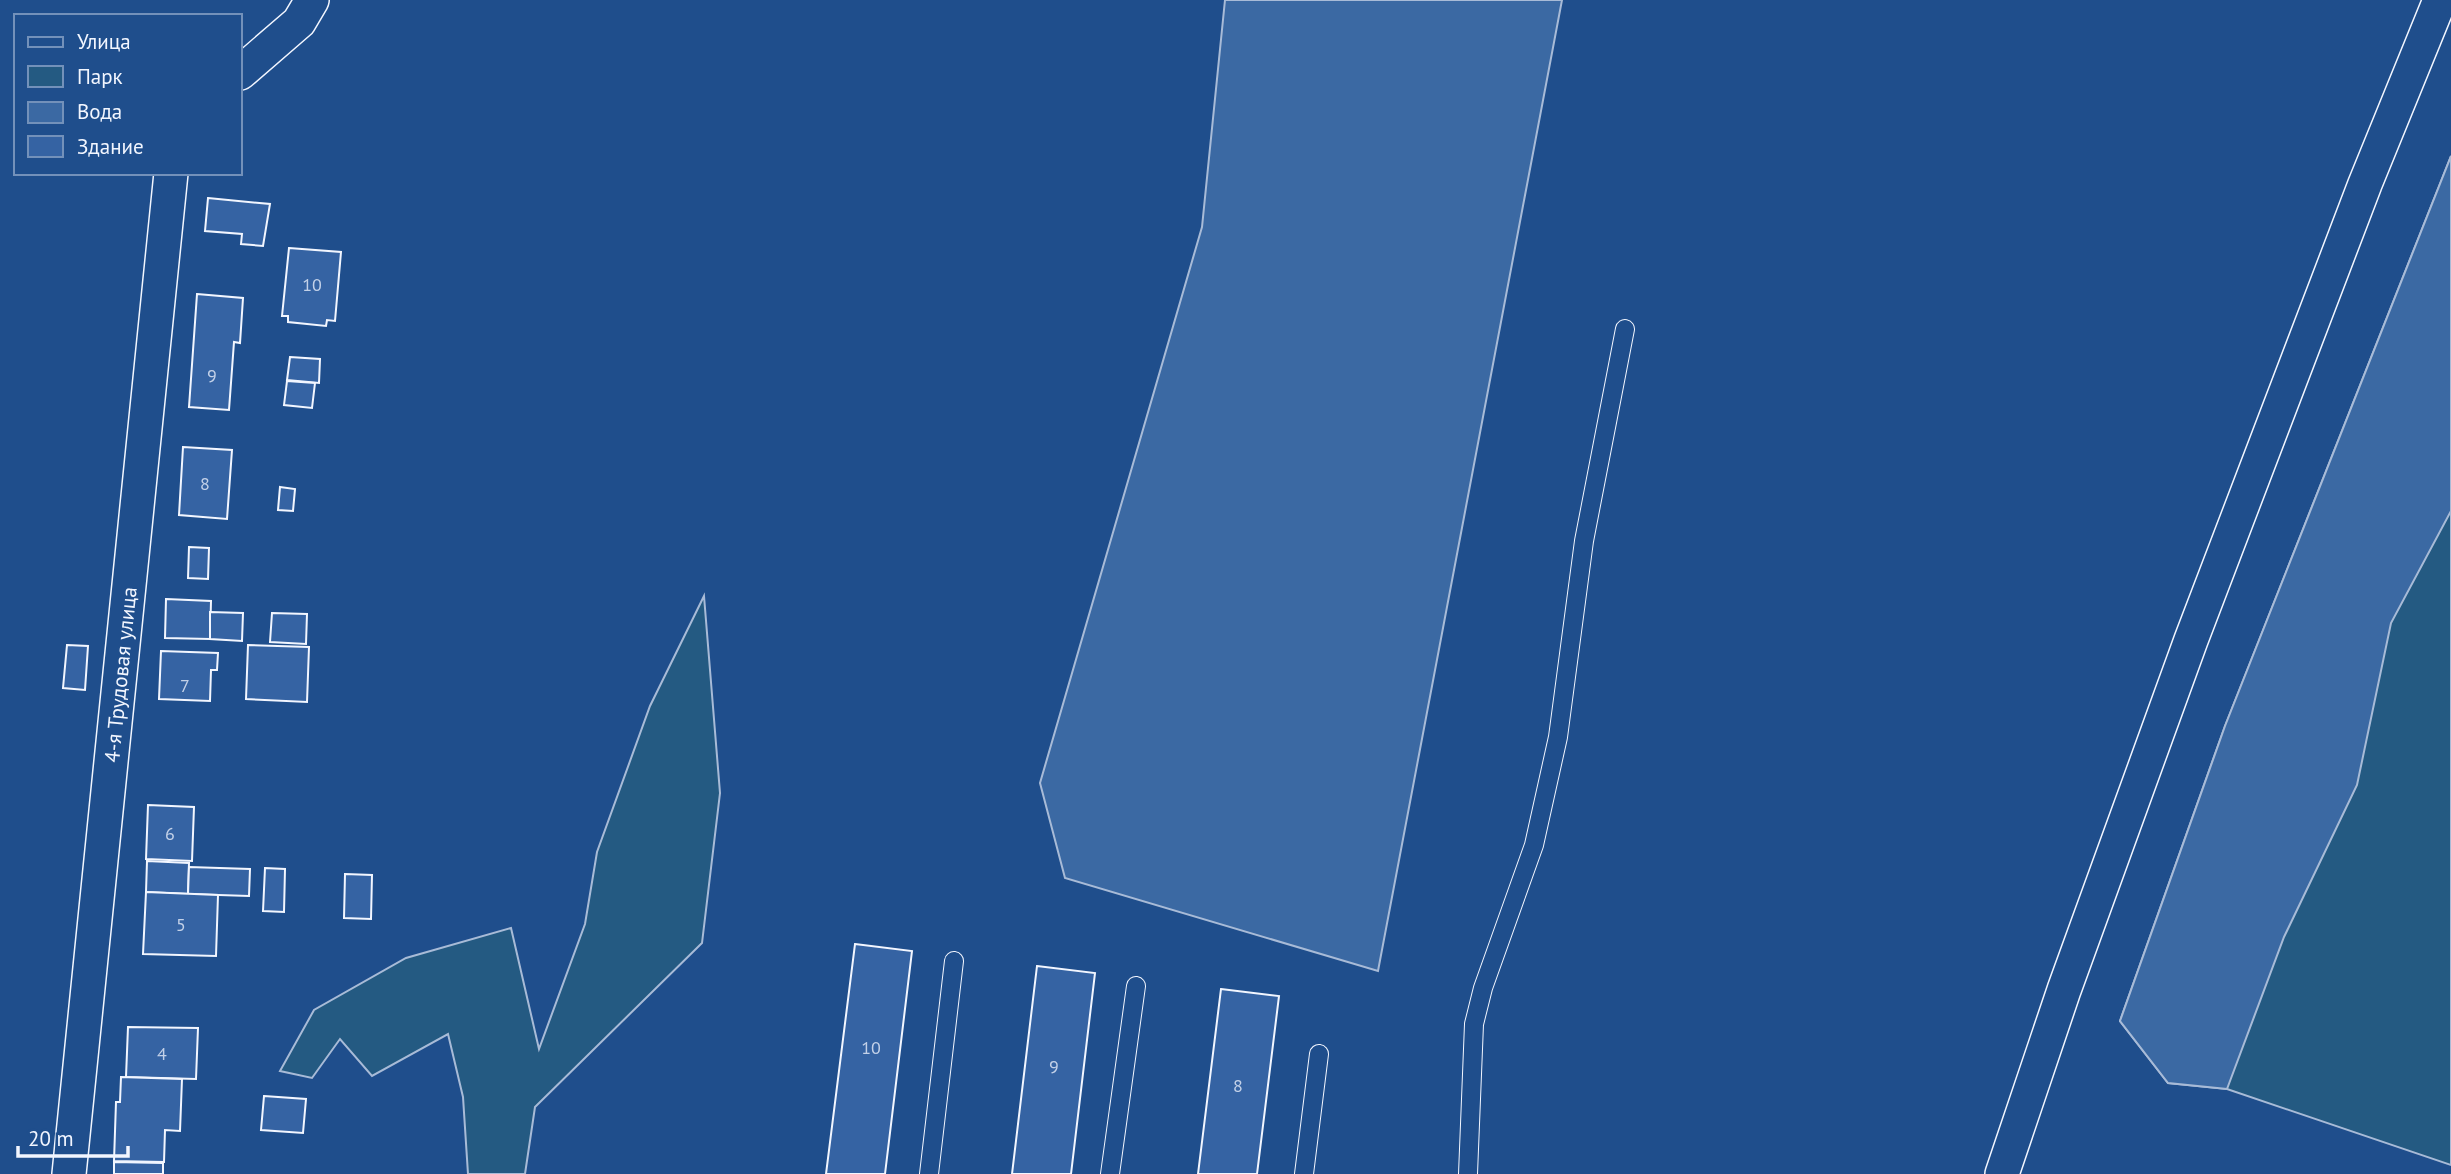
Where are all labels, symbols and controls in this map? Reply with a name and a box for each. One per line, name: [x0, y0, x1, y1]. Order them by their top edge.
legend: [14, 14, 242, 175]
text: Улица: [77, 28, 131, 55]
text: Парк: [77, 63, 123, 90]
text: Вода: [77, 98, 122, 125]
text: Здание: [77, 133, 144, 160]
house number: 10: [302, 273, 322, 296]
house number: 9: [207, 364, 217, 387]
house number: 8: [200, 472, 210, 495]
street label: 4-я Трудовая улица: [98, 585, 142, 764]
house number: 7: [180, 674, 190, 697]
house number: 6: [165, 822, 175, 845]
house number: 5: [176, 913, 186, 936]
house number: 10: [861, 1036, 881, 1059]
house number: 4: [157, 1042, 167, 1065]
house number: 9: [1049, 1055, 1059, 1078]
house number: 8: [1233, 1074, 1243, 1097]
scale bar: [18, 1114, 128, 1158]
text: 20 m: [28, 1125, 74, 1152]

